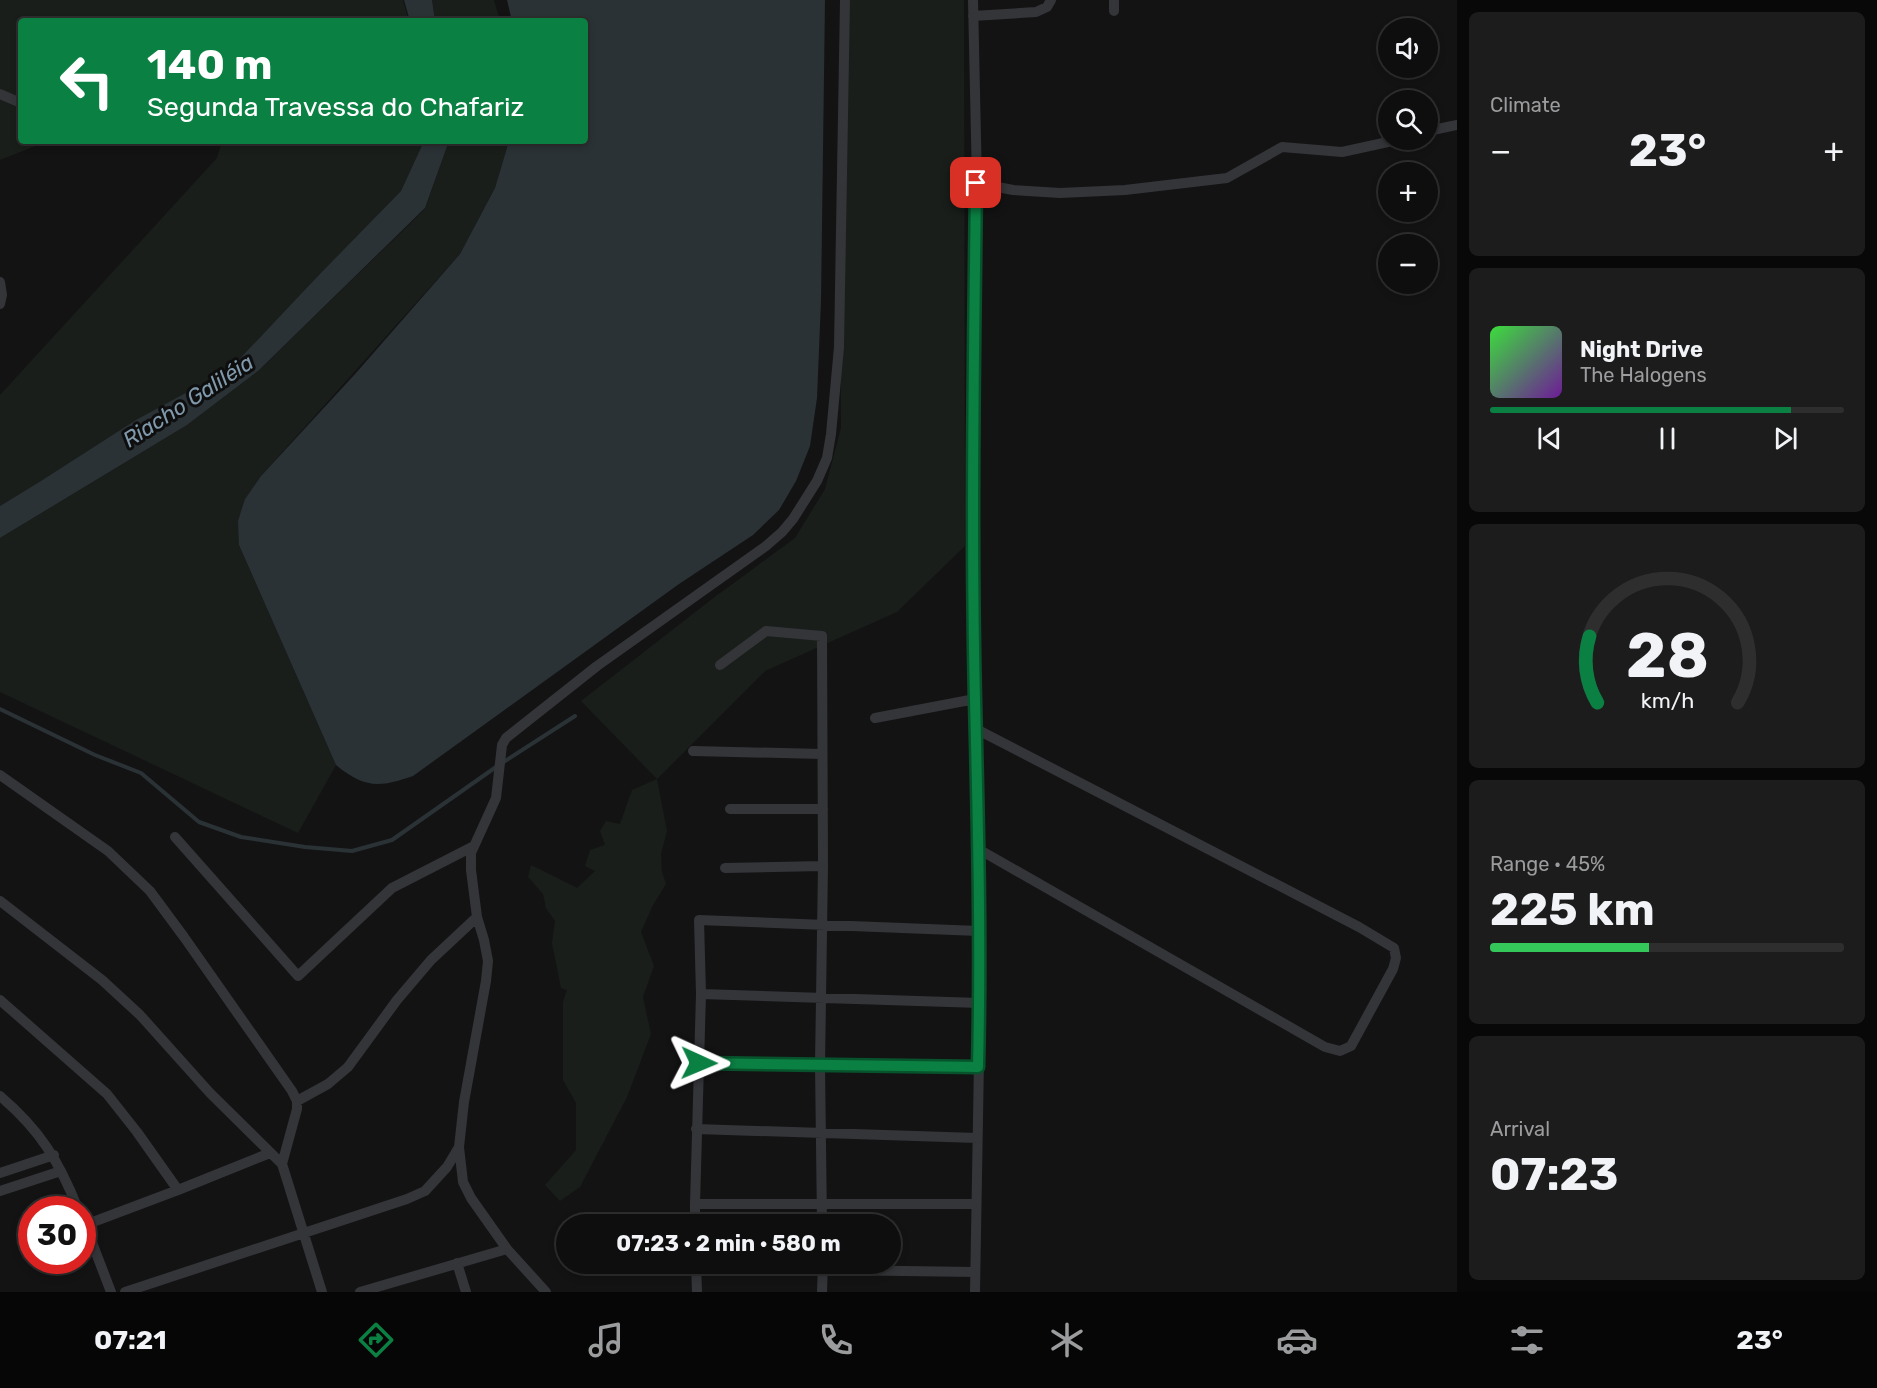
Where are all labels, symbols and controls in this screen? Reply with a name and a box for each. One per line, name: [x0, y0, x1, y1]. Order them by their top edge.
map controls: [1378, 18, 1438, 294]
button: sound: [1378, 18, 1438, 78]
text: 140 m: [147, 40, 273, 90]
icon: left: [48, 42, 126, 120]
button: search: [1378, 90, 1438, 150]
text: Segunda Travessa do Chafariz: [147, 91, 524, 123]
text: Climate: [1490, 93, 1561, 117]
text: 23°: [1629, 124, 1706, 177]
text: −: [1490, 131, 1511, 170]
text: +: [1823, 131, 1844, 170]
pin: [950, 157, 1001, 208]
button: +: [1378, 162, 1438, 222]
icon: arrive: [959, 166, 992, 199]
button: −: [1378, 234, 1438, 294]
text: Night Drive: [1580, 336, 1703, 363]
water label: Riacho Galiléia: [117, 349, 259, 453]
text: The Halogens: [1580, 363, 1707, 387]
icon: previous: [1533, 422, 1566, 455]
icon: pause: [1651, 422, 1684, 455]
icon: next: [1769, 422, 1802, 455]
text: 28: [1626, 619, 1708, 693]
text: km/h: [1640, 688, 1694, 713]
text: Range · 45%: [1490, 852, 1605, 876]
text: 225 km: [1490, 883, 1655, 936]
position arrow: [667, 1031, 731, 1095]
text: Arrival: [1490, 1117, 1550, 1141]
text: 07:23: [1490, 1148, 1618, 1201]
speed limit sign: 30: [18, 1196, 96, 1274]
text: 07:23 · 2 min · 580 m: [616, 1230, 841, 1257]
icon: directions: [355, 1319, 397, 1361]
icon: music: [585, 1319, 627, 1361]
icon: phone: [815, 1319, 857, 1361]
icon: climate: [1046, 1319, 1088, 1361]
icon: car: [1276, 1319, 1318, 1361]
icon: filters: [1506, 1319, 1548, 1361]
text: 07:21: [94, 1324, 167, 1356]
text: 23°: [1736, 1324, 1783, 1356]

